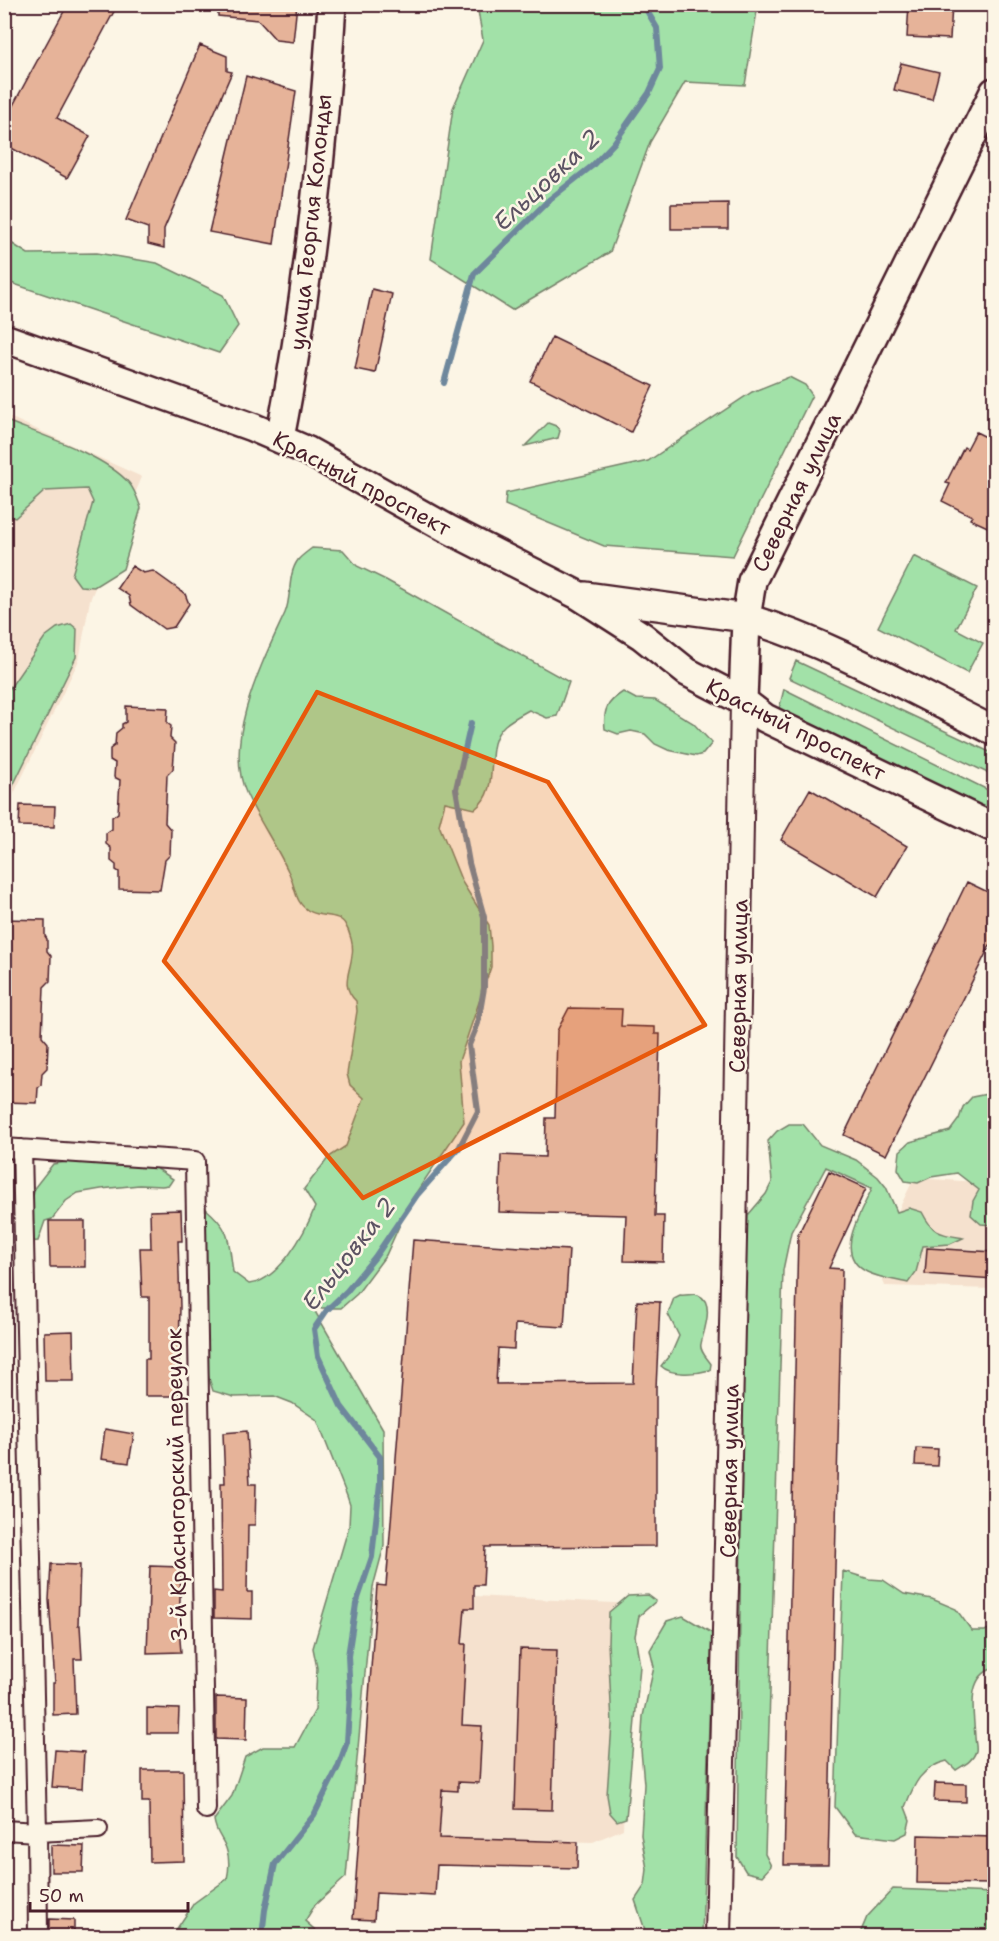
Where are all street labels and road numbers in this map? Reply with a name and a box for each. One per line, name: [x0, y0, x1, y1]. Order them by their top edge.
street label: улица Георгия Колонды: [283, 92, 338, 352]
street label: Северная улица: [745, 407, 848, 577]
street label: Красный проспект: [268, 424, 457, 543]
street label: Красный проспект: [701, 672, 891, 788]
street label: Северная улица: [722, 898, 755, 1073]
street label: 3-й Красногорский переулок: [159, 1327, 194, 1642]
street label: Северная улица: [713, 1383, 746, 1558]

